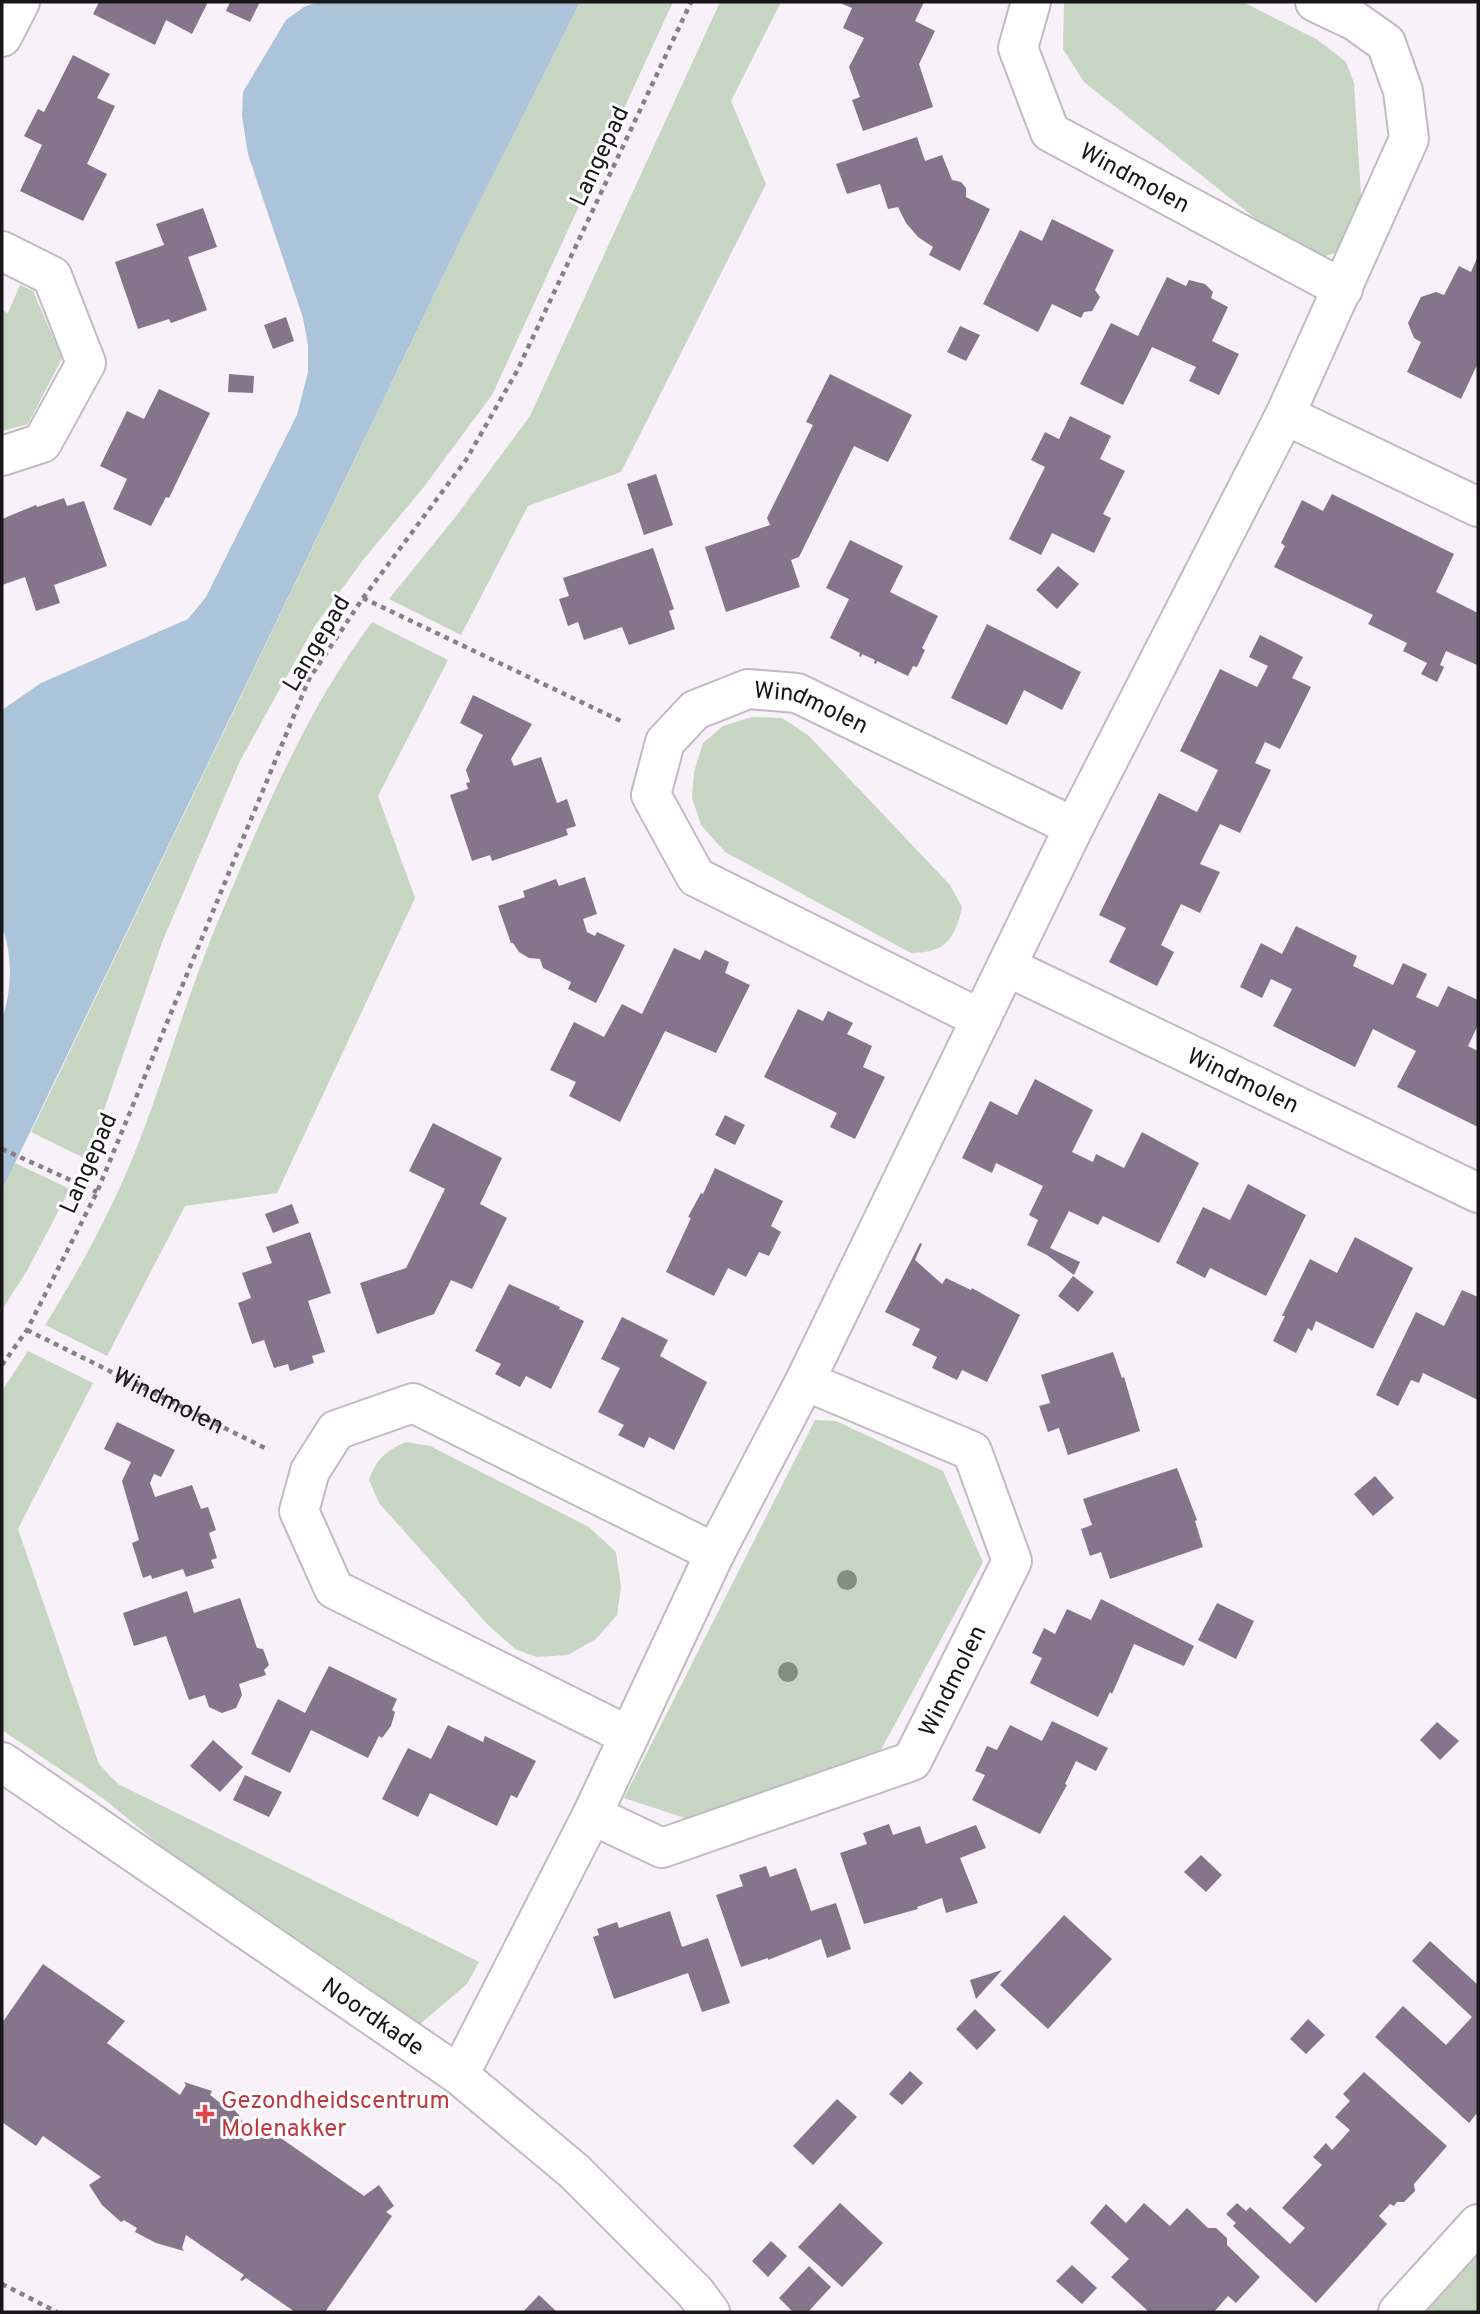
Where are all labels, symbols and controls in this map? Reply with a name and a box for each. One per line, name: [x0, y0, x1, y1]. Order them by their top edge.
street label: Langepad: [565, 102, 637, 212]
street label: Windmolen: [1074, 138, 1194, 221]
street label: Langepad: [277, 590, 358, 698]
street label: Windmolen: [753, 677, 872, 742]
street label: Windmolen: [1181, 1042, 1303, 1122]
street label: Langepad: [54, 1109, 125, 1219]
street label: Windmolen: [107, 1362, 228, 1442]
street label: Windmolen: [914, 1621, 994, 1742]
street label: Noordkade: [315, 1972, 429, 2064]
place label: Gezondheidscentrum Molenakker: [221, 2087, 450, 2145]
marker: Gezondheidscentrum Molenakker: [195, 2104, 215, 2124]

